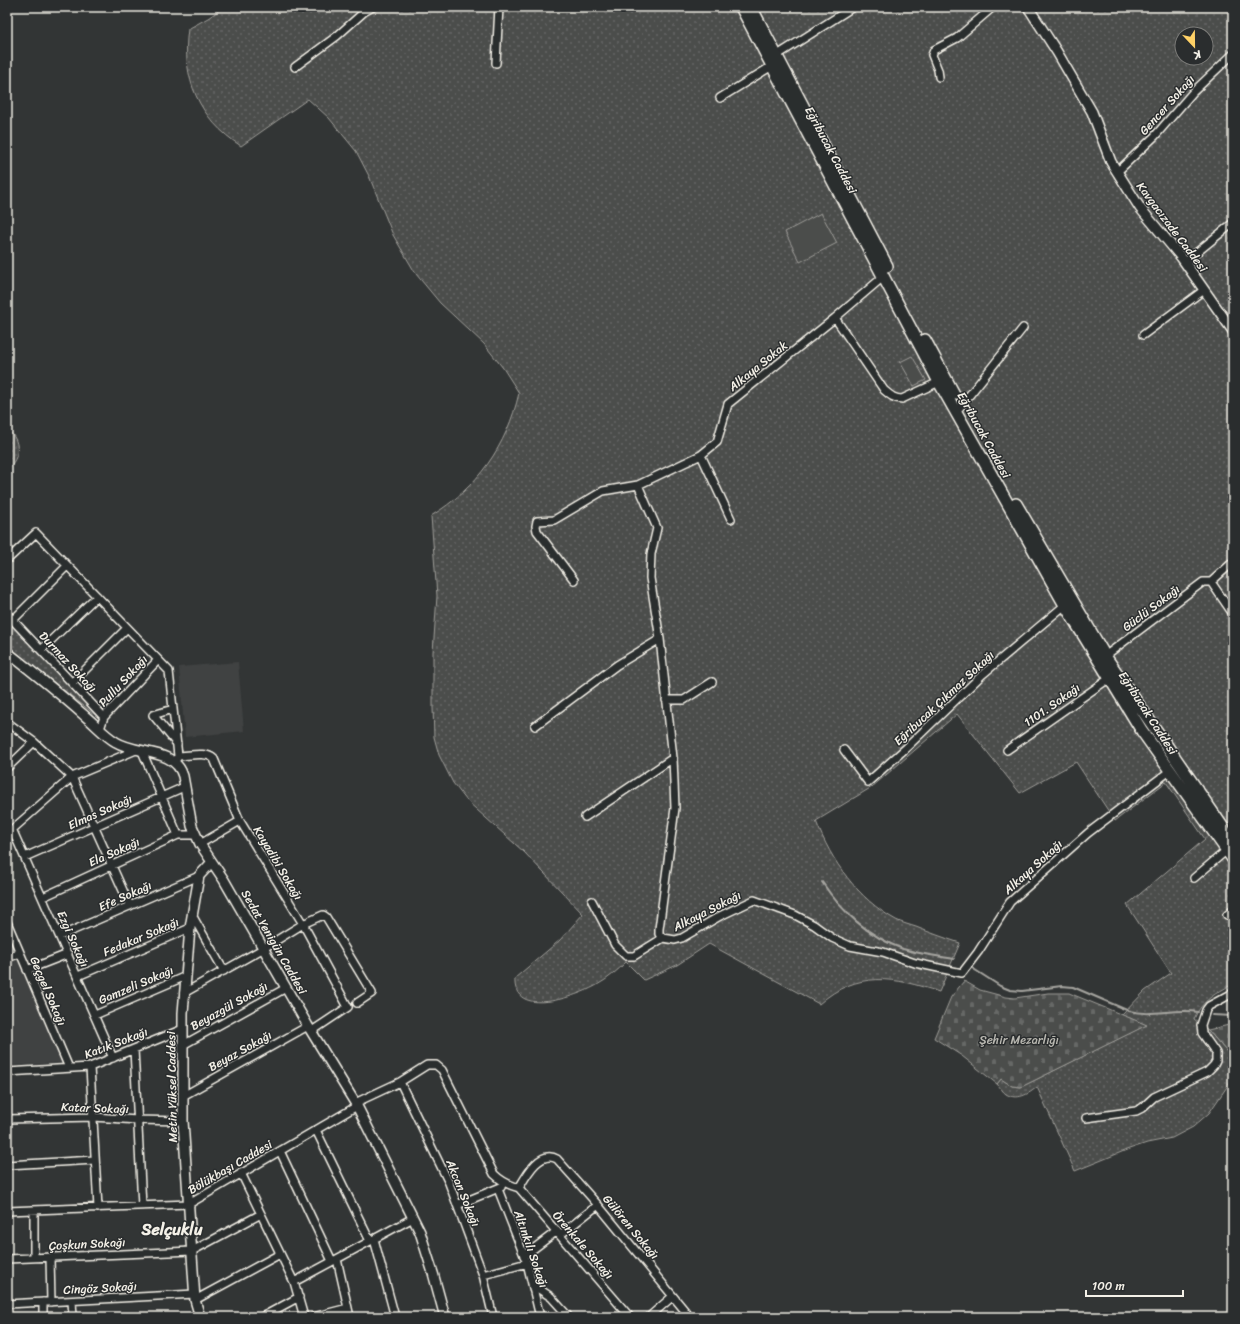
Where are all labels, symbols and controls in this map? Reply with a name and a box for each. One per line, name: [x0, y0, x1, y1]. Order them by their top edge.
north arrow: [1174, 26, 1214, 66]
text: K: [1190, 44, 1205, 65]
street label: Gencer Sokağı: [1134, 70, 1200, 140]
street label: Eğribucak Caddesi: [799, 102, 864, 198]
street label: Kavgacızade Caddesi: [1130, 177, 1214, 278]
street label: Alkaya Sokak: [723, 335, 793, 398]
street label: Eğribucak Caddesi: [951, 387, 1017, 483]
street label: Güclü Sokağı: [1117, 579, 1185, 637]
street label: Durmaz Sokağı: [33, 626, 103, 698]
street label: Eğribucak Çıkmaz Sokağı: [888, 645, 1000, 751]
street label: Pullu Sokağı: [93, 650, 153, 712]
street label: Eğribucak Caddesi: [1113, 667, 1184, 760]
street label: 1101. Sokağı: [1019, 677, 1085, 733]
street label: Elmas Sokağı: [64, 788, 136, 836]
street label: Kayadibi Sokağı: [247, 822, 309, 904]
street label: Ela Sokağı: [85, 831, 143, 873]
street label: Alkaya Sokağı: [997, 834, 1068, 901]
street label: Efe Sokağı: [95, 874, 155, 918]
street label: Alkaya Sokağı: [668, 884, 745, 938]
street label: Sedat Yenigün Caddesi: [235, 885, 313, 999]
street label: Ezgi Sokağı: [51, 907, 95, 971]
street label: Fedakar Sokağı: [99, 911, 183, 963]
street label: Geçgel Sokağı: [23, 953, 73, 1029]
street label: Gamzeli Sokağı: [95, 959, 177, 1011]
street label: Beyazgül Sokağı: [186, 976, 272, 1036]
street label: Katık Sokağı: [81, 1021, 151, 1065]
street label: Beyaz Sokağı: [204, 1024, 276, 1078]
park label: Şehir Mezarlığı: [979, 1029, 1059, 1051]
street label: Metin Yüksel Caddesi: [160, 1031, 184, 1143]
street label: Katar Sokağı: [61, 1096, 129, 1120]
street label: Bölükbaşı Caddesi: [183, 1133, 277, 1200]
street label: Akcan Sokağı: [439, 1155, 487, 1230]
street label: Gülören Sokağı: [597, 1189, 665, 1265]
street label: Altınkılı Sokağı: [507, 1206, 555, 1291]
street label: Örenkale Sokağı: [547, 1206, 619, 1284]
district label: Selçuklu: [140, 1215, 203, 1244]
street label: Çoşkun Sokağı: [48, 1231, 126, 1257]
scale bar: [1086, 1272, 1183, 1298]
street label: Cingöz Sokağı: [63, 1275, 137, 1301]
text: 100 m: [1092, 1275, 1125, 1297]

